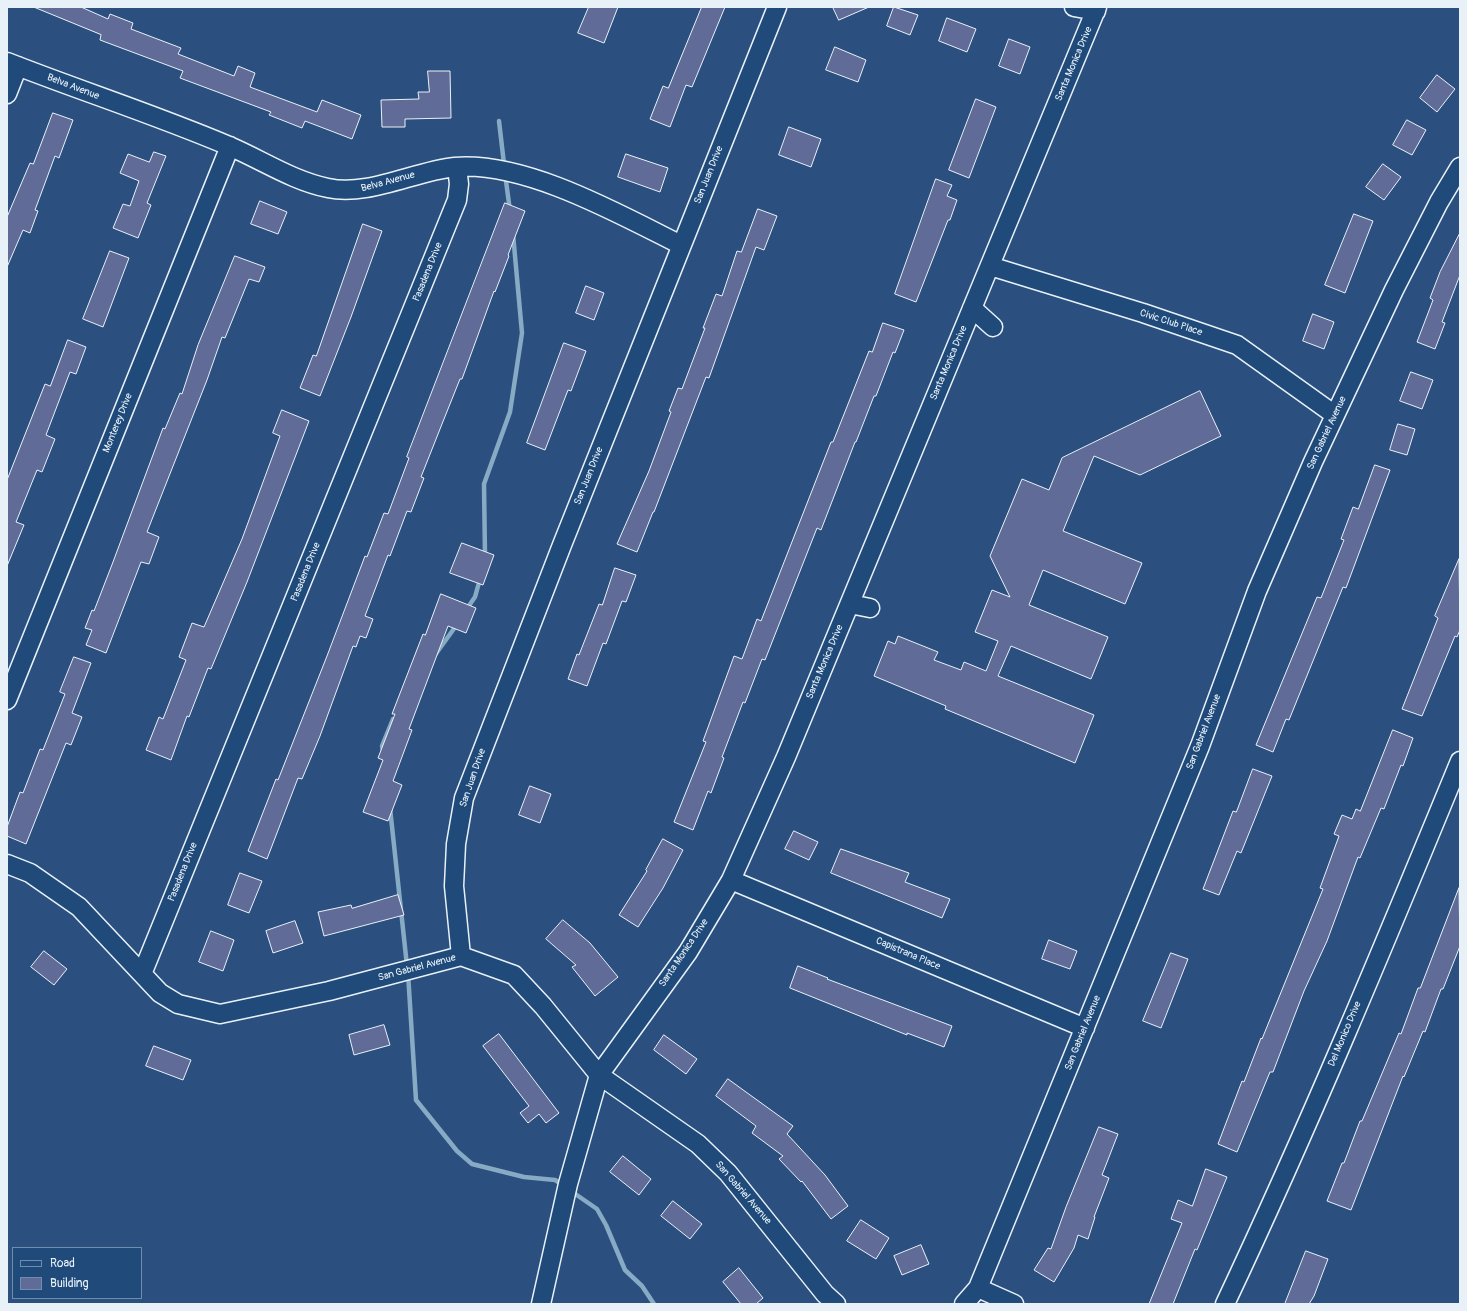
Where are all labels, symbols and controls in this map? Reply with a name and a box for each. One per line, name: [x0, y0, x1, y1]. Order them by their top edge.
street label: Santa Monica Drive: [1053, 25, 1095, 103]
street label: Belva Avenue: [45, 72, 101, 102]
street label: San Juan Drive: [692, 144, 726, 206]
street label: Belva Avenue: [360, 169, 416, 195]
street label: Pasadena Drive: [411, 241, 445, 303]
street label: Civic Club Place: [1138, 307, 1204, 339]
street label: Santa Monica Drive: [928, 324, 970, 402]
street label: Monterey Drive: [101, 392, 135, 454]
street label: San Gabriel Avenue: [1305, 394, 1349, 472]
street label: San Juan Drive: [572, 445, 606, 507]
street label: Pasadena Drive: [289, 541, 323, 603]
street label: Santa Monica Drive: [804, 623, 846, 701]
street label: San Gabriel Avenue: [1184, 693, 1224, 771]
street label: San Juan Drive: [457, 747, 489, 809]
street label: Pasadena Drive: [166, 841, 200, 903]
street label: Santa Monica Drive: [657, 917, 711, 989]
street label: Capistrana Place: [874, 935, 942, 973]
street label: San Gabriel Avenue: [377, 952, 457, 984]
street label: San Gabriel Avenue: [1062, 994, 1104, 1072]
street label: Del Monico Drive: [1326, 1000, 1364, 1068]
street label: San Gabriel Avenue: [712, 1159, 774, 1227]
legend: [12, 1247, 142, 1299]
text: Road: [50, 1256, 75, 1271]
text: Building: [50, 1276, 89, 1291]

